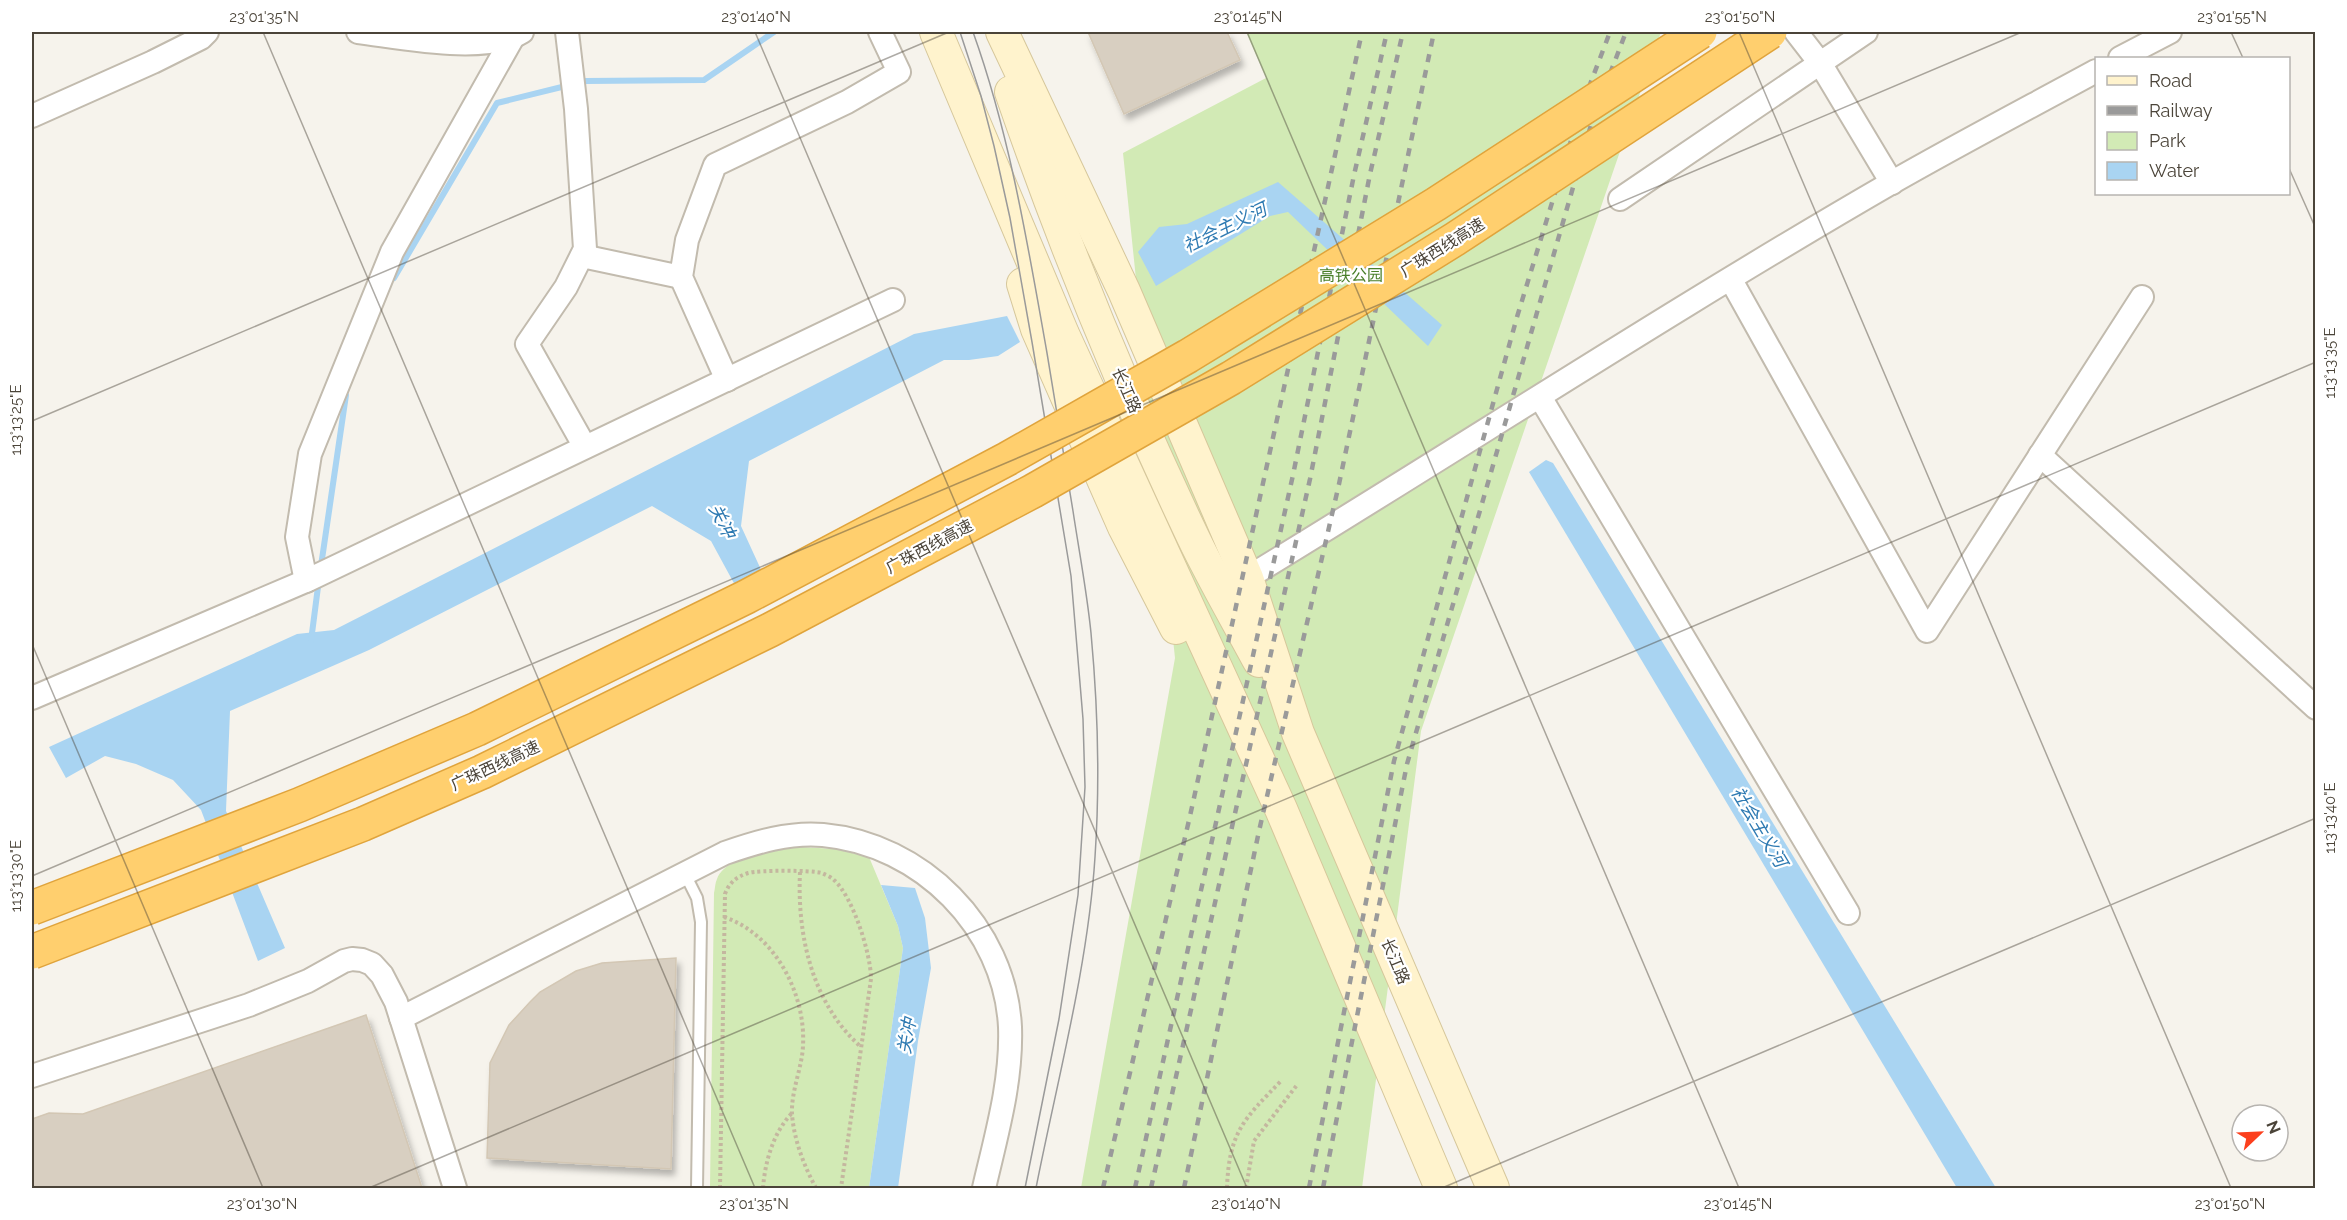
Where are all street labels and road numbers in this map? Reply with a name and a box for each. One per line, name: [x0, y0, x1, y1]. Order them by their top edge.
street label: 广珠西线高速: [1397, 214, 1488, 281]
street label: 长江路: [1108, 364, 1145, 416]
street label: 广珠西线高速: [882, 516, 976, 577]
street label: 广珠西线高速: [448, 737, 543, 794]
street label: 长江路: [1377, 935, 1414, 987]

